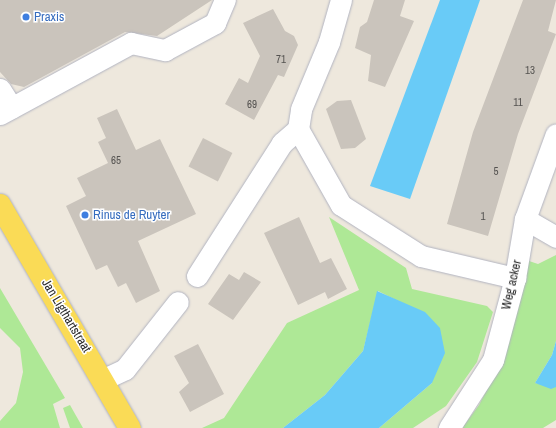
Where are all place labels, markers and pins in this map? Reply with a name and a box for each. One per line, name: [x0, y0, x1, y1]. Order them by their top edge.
place label: Praxis: [34, 9, 64, 25]
marker: Praxis: [21, 12, 31, 22]
place label: Rinus de Ruyter: [93, 207, 170, 223]
marker: Rinus de Ruyter: [80, 210, 90, 220]

